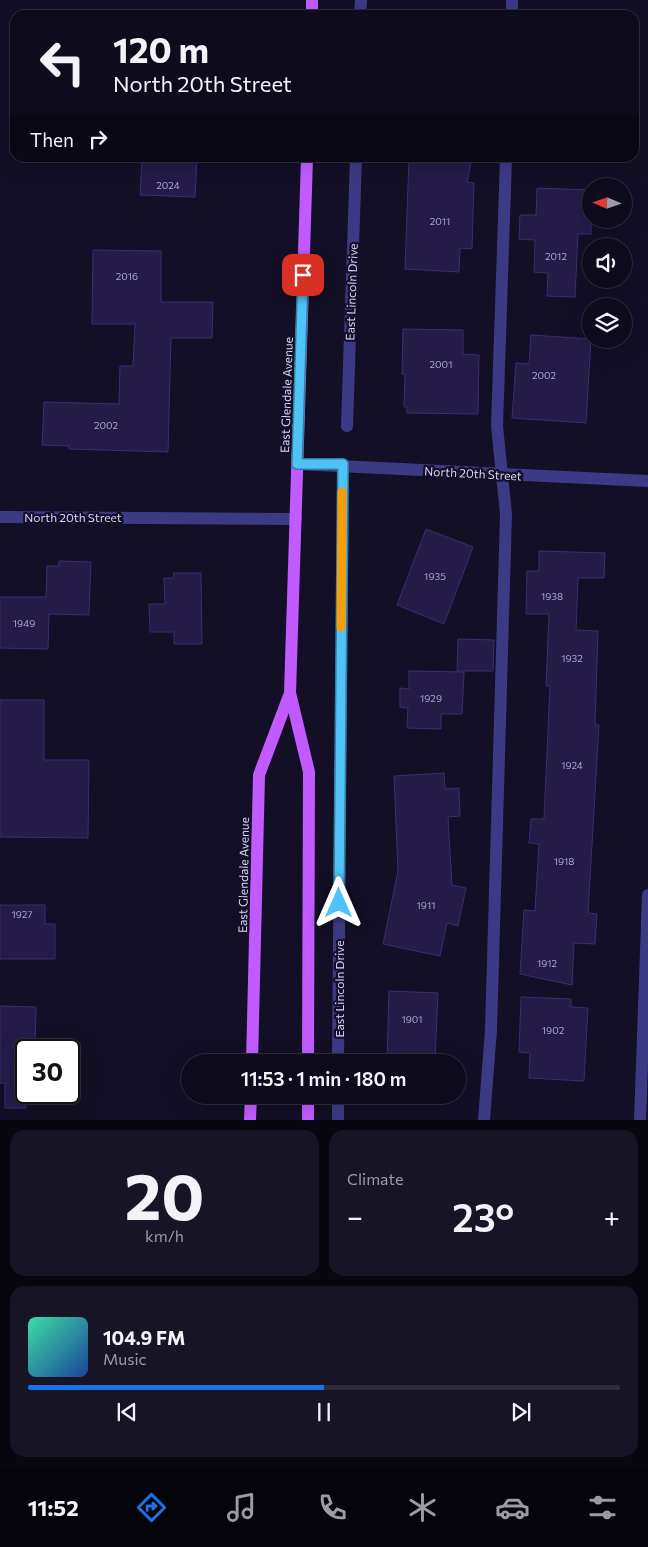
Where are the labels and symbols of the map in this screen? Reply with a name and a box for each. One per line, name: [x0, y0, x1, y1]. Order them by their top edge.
north arrow: [582, 178, 632, 228]
house number: 2024: [156, 179, 180, 191]
house number: 2011: [430, 215, 450, 227]
street label: East Lincoln Drive: [342, 243, 360, 341]
house number: 2012: [545, 250, 567, 262]
pin: [282, 254, 324, 296]
house number: 2016: [116, 270, 138, 282]
street label: East Glendale Avenue: [277, 337, 295, 453]
house number: 2001: [430, 358, 452, 370]
house number: 2002: [532, 369, 556, 381]
house number: 2002: [94, 419, 118, 431]
street label: North 20th Street: [424, 463, 522, 483]
street label: North 20th Street: [24, 510, 122, 524]
house number: 1935: [424, 570, 446, 582]
house number: 1938: [541, 590, 563, 602]
house number: 1949: [13, 617, 35, 629]
house number: 1932: [561, 652, 583, 664]
house number: 1929: [420, 692, 442, 704]
house number: 1924: [561, 759, 583, 771]
street label: East Glendale Avenue: [235, 817, 251, 933]
house number: 1918: [554, 855, 574, 867]
position arrow: [312, 876, 364, 928]
house number: 1911: [417, 899, 435, 911]
house number: 1927: [11, 908, 33, 920]
street label: East Lincoln Drive: [332, 940, 346, 1038]
house number: 1912: [537, 957, 558, 969]
house number: 1901: [401, 1013, 423, 1025]
house number: 1902: [542, 1024, 565, 1036]
speed limit sign: 30: [15, 1039, 80, 1104]

